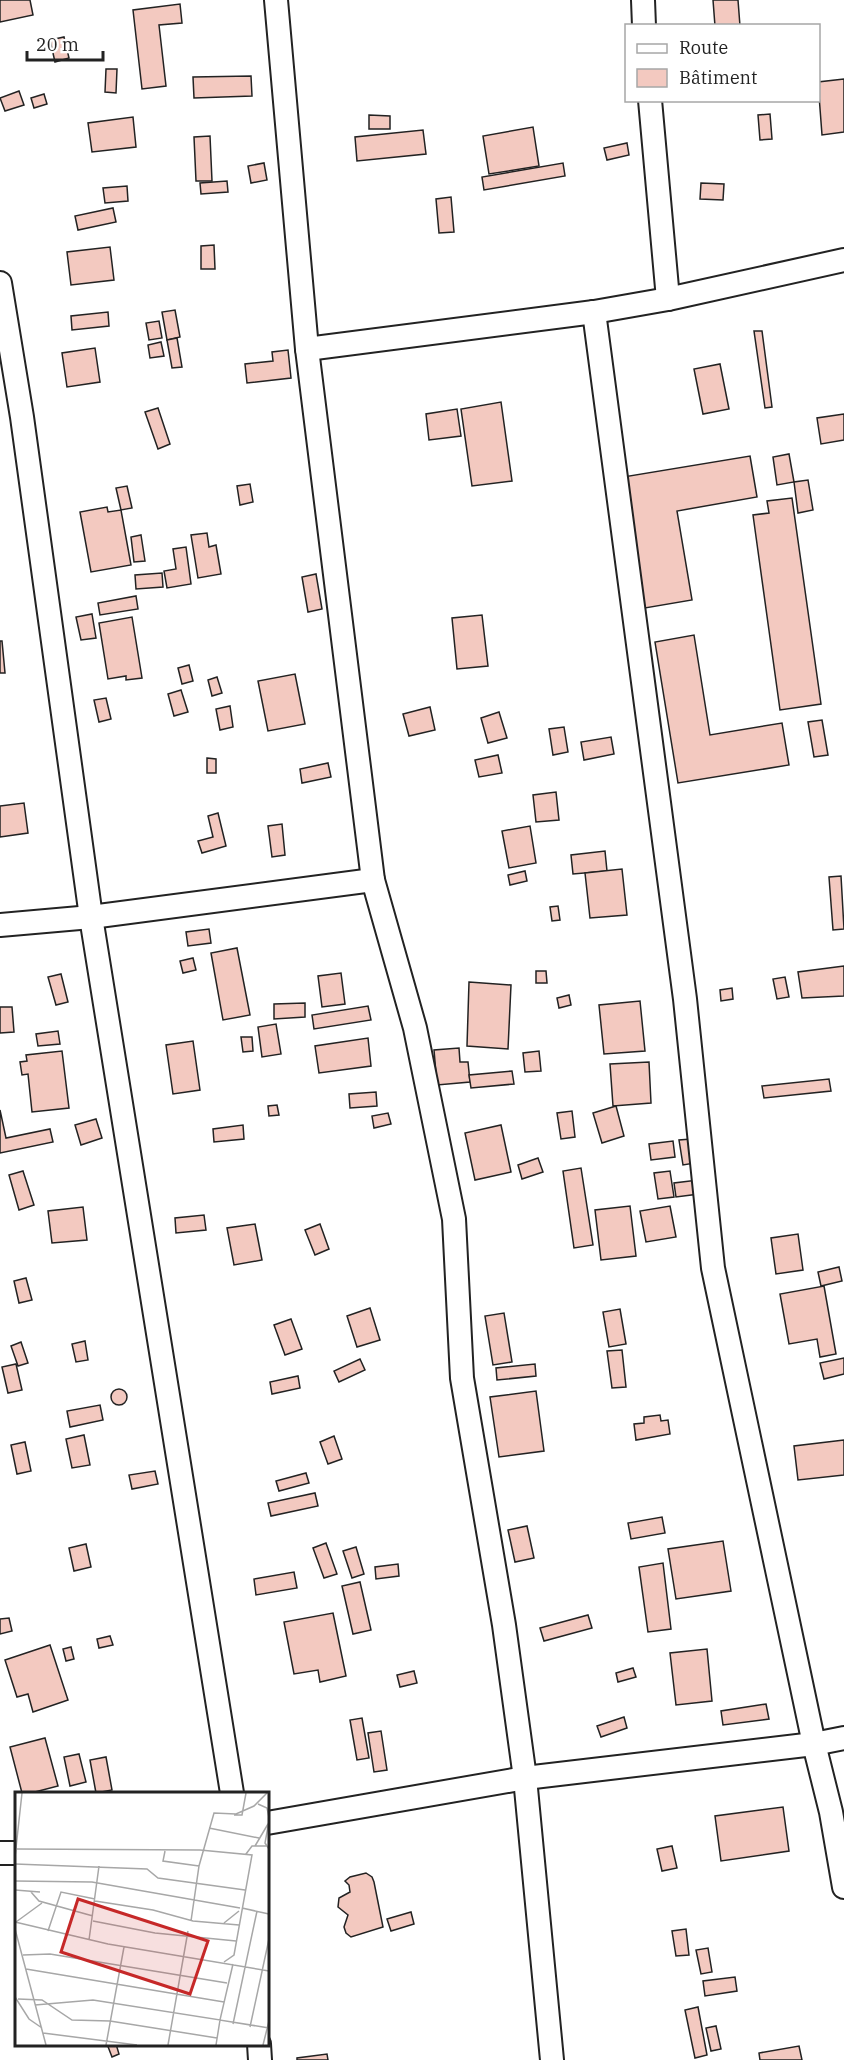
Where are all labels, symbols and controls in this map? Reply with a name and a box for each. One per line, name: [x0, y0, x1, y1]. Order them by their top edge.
scale bar: [27, 24, 104, 62]
legend: [625, 24, 820, 102]
text: 20 m: [36, 33, 79, 56]
text: Route: [679, 36, 728, 59]
text: Bâtiment: [679, 66, 757, 89]
inset map: [15, 1792, 268, 2045]

